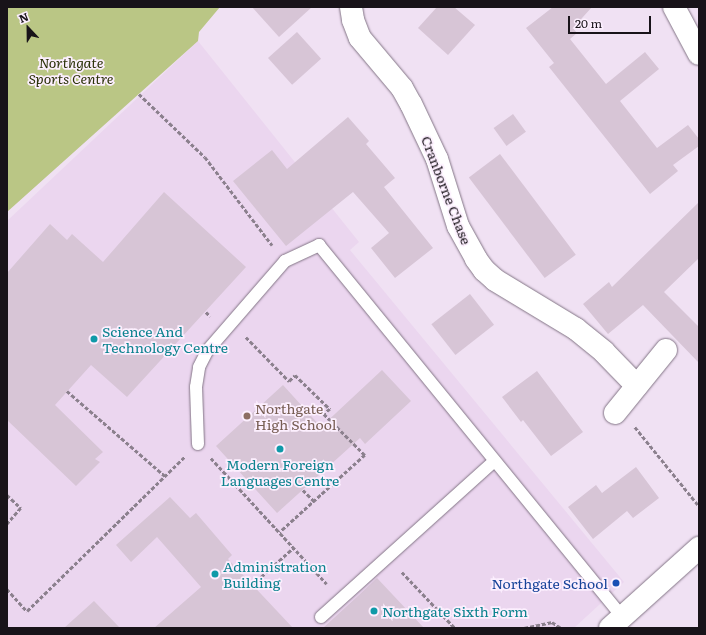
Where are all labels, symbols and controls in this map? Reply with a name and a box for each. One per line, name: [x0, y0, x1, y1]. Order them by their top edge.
north arrow: [8, 8, 48, 48]
text: N: [16, 8, 31, 26]
scale bar: [570, 8, 653, 34]
text: 20 m: [575, 14, 602, 32]
park label: Northgate Sports Centre: [29, 54, 113, 86]
street label: Cranborne Chase: [419, 133, 475, 247]
place label: Science And Technology Centre: [102, 323, 228, 356]
marker: Science And Technology Centre: [89, 334, 99, 344]
place label: Northgate High School: [255, 400, 336, 432]
marker: Northgate High School: [242, 411, 252, 421]
marker: Modern Foreign Languages Centre: [275, 444, 285, 454]
place label: Modern Foreign Languages Centre: [221, 456, 339, 488]
place label: Administration Building: [223, 558, 327, 590]
marker: Administration Building: [210, 569, 220, 579]
place label: Northgate School: [492, 575, 608, 591]
marker: Northgate School: [611, 578, 621, 588]
place label: Northgate Sixth Form: [382, 603, 528, 619]
marker: Northgate Sixth Form: [369, 606, 379, 616]

